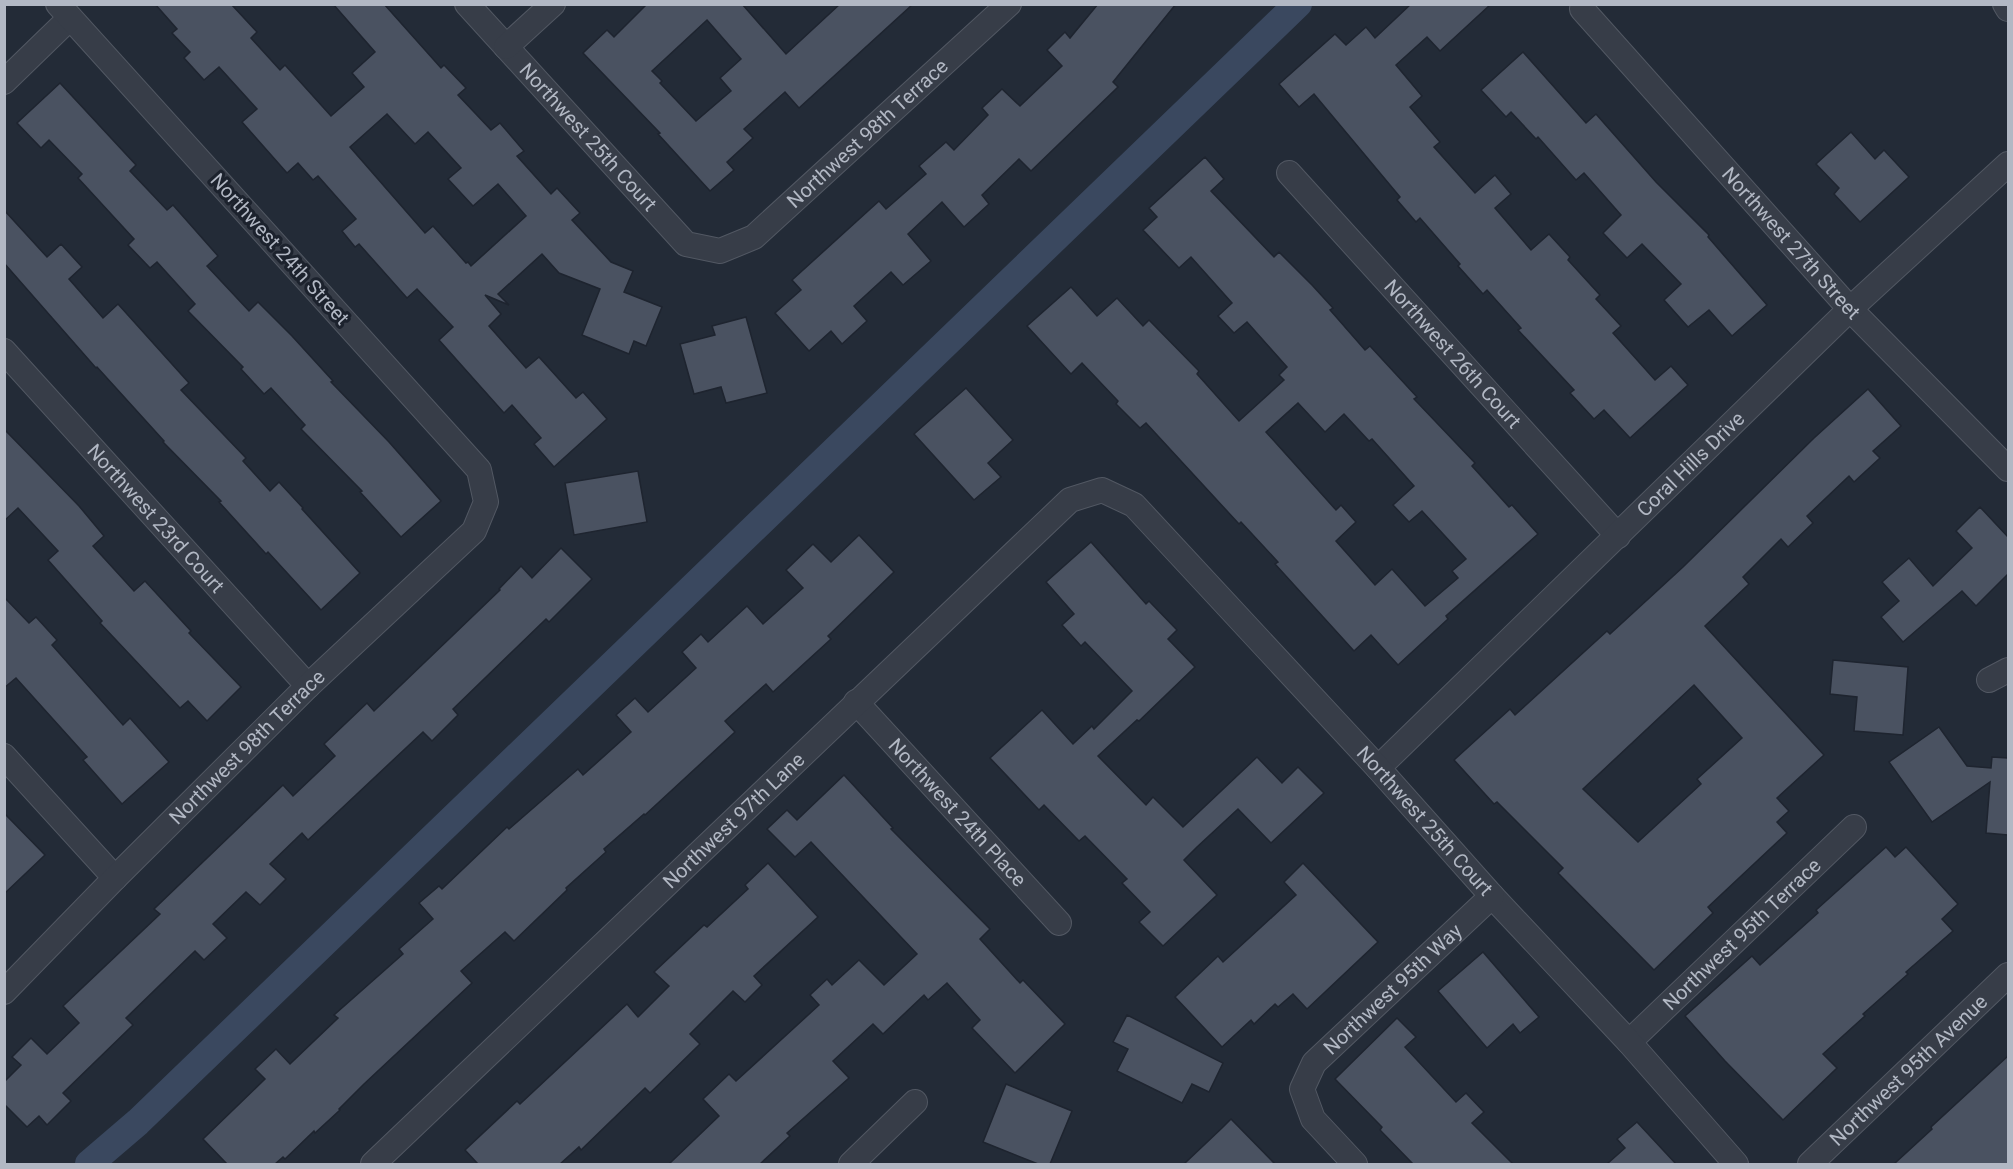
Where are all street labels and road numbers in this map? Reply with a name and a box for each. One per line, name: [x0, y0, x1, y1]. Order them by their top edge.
street label: Northwest 98th Terrace: [782, 54, 953, 213]
street label: Northwest 25th Court: [515, 58, 662, 216]
street label: Northwest 27th Street: [1717, 162, 1865, 324]
street label: Northwest 24th Street: [206, 168, 354, 330]
street label: Northwest 26th Court: [1379, 274, 1526, 433]
street label: Coral Hills Drive: [1632, 406, 1749, 522]
street label: Northwest 23rd Court: [82, 439, 229, 598]
street label: Northwest 98th Terrace: [164, 665, 330, 829]
street label: Northwest 24th Place: [884, 733, 1031, 891]
street label: Northwest 25th Court: [1352, 741, 1498, 901]
street label: Northwest 97th Lane: [658, 748, 809, 893]
street label: Northwest 95th Terrace: [1658, 853, 1826, 1015]
street label: Northwest 95th Way: [1319, 918, 1467, 1060]
street label: Northwest 95th Avenue: [1825, 989, 1992, 1151]

